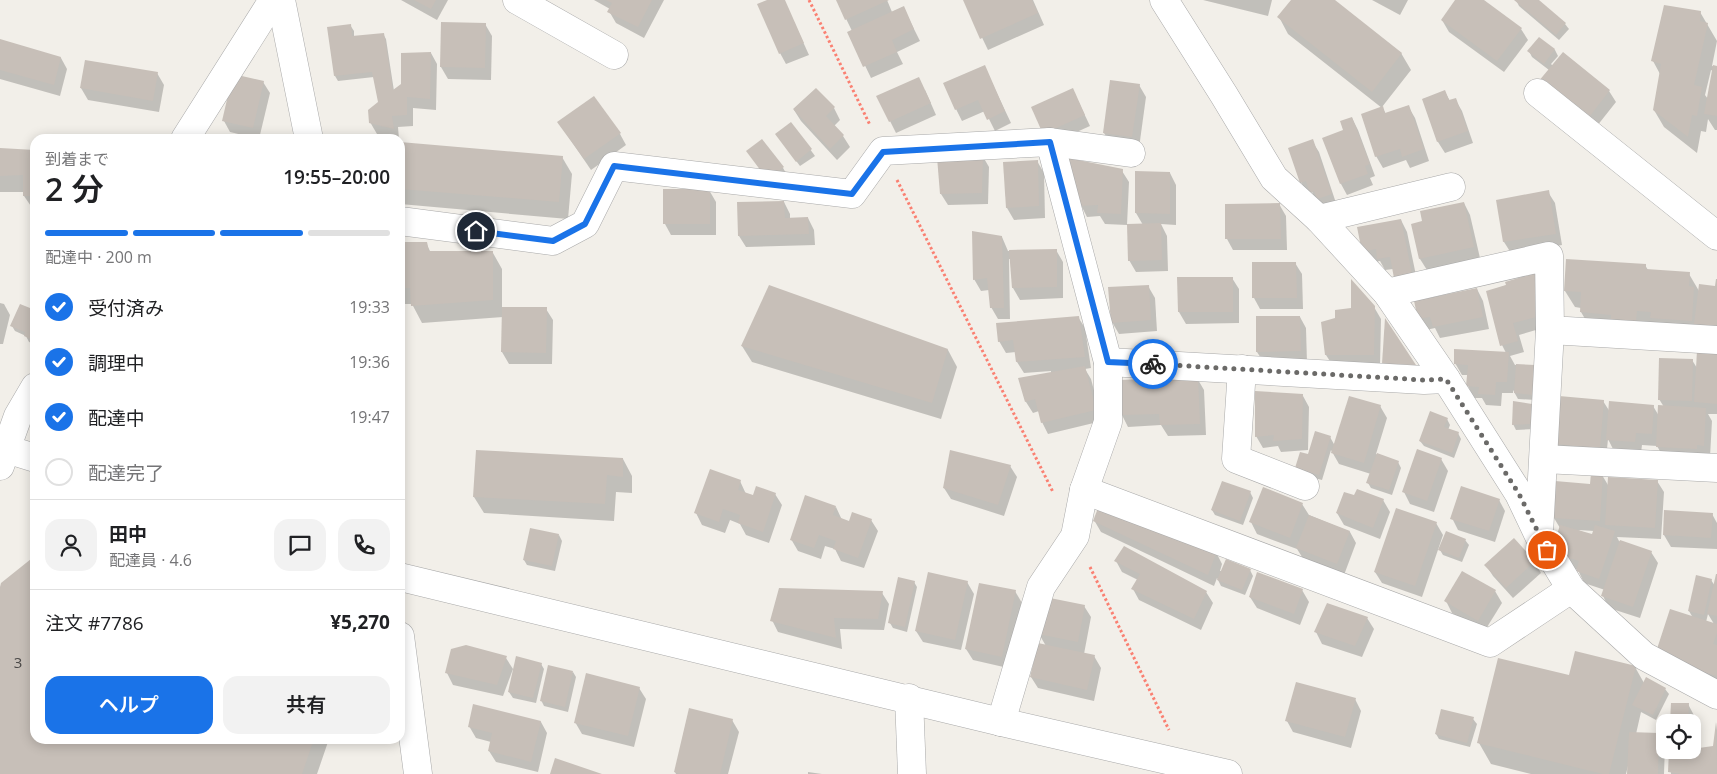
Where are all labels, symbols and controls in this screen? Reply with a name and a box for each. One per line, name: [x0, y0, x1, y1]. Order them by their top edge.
text: 到着まで: [45, 148, 109, 170]
text: 19:55–20:00: [283, 164, 390, 190]
text: 2 分: [45, 167, 104, 210]
pin: [455, 210, 497, 252]
icon: home: [462, 217, 490, 245]
text: 配達中 · 200 m: [45, 246, 152, 268]
icon: check: [45, 293, 73, 321]
text: 受付済み: [88, 295, 164, 321]
text: 19:33: [349, 296, 390, 318]
courier: [1128, 339, 1178, 389]
icon: check: [45, 348, 73, 376]
text: 調理中: [88, 350, 145, 376]
icon: bike: [1139, 350, 1167, 378]
text: 19:36: [349, 351, 390, 373]
icon: check: [45, 403, 73, 431]
text: 配達中: [88, 405, 145, 431]
text: 19:47: [349, 406, 390, 428]
text: 配達完了: [88, 460, 164, 486]
button: person: [45, 519, 97, 571]
button: chat: [274, 519, 326, 571]
button: phone: [338, 519, 390, 571]
text: 田中: [109, 521, 147, 547]
pin: [1526, 529, 1568, 571]
icon: bag: [1533, 536, 1561, 564]
text: 配達員 · 4.6: [109, 549, 192, 571]
text: ¥5,270: [330, 609, 390, 635]
text: 注文 #7786: [45, 610, 144, 636]
house number: 3: [14, 652, 22, 672]
button: ヘルプ: [45, 676, 213, 734]
button: 共有: [223, 676, 390, 734]
map controls: [1656, 714, 1701, 759]
button: locate: [1656, 714, 1701, 759]

